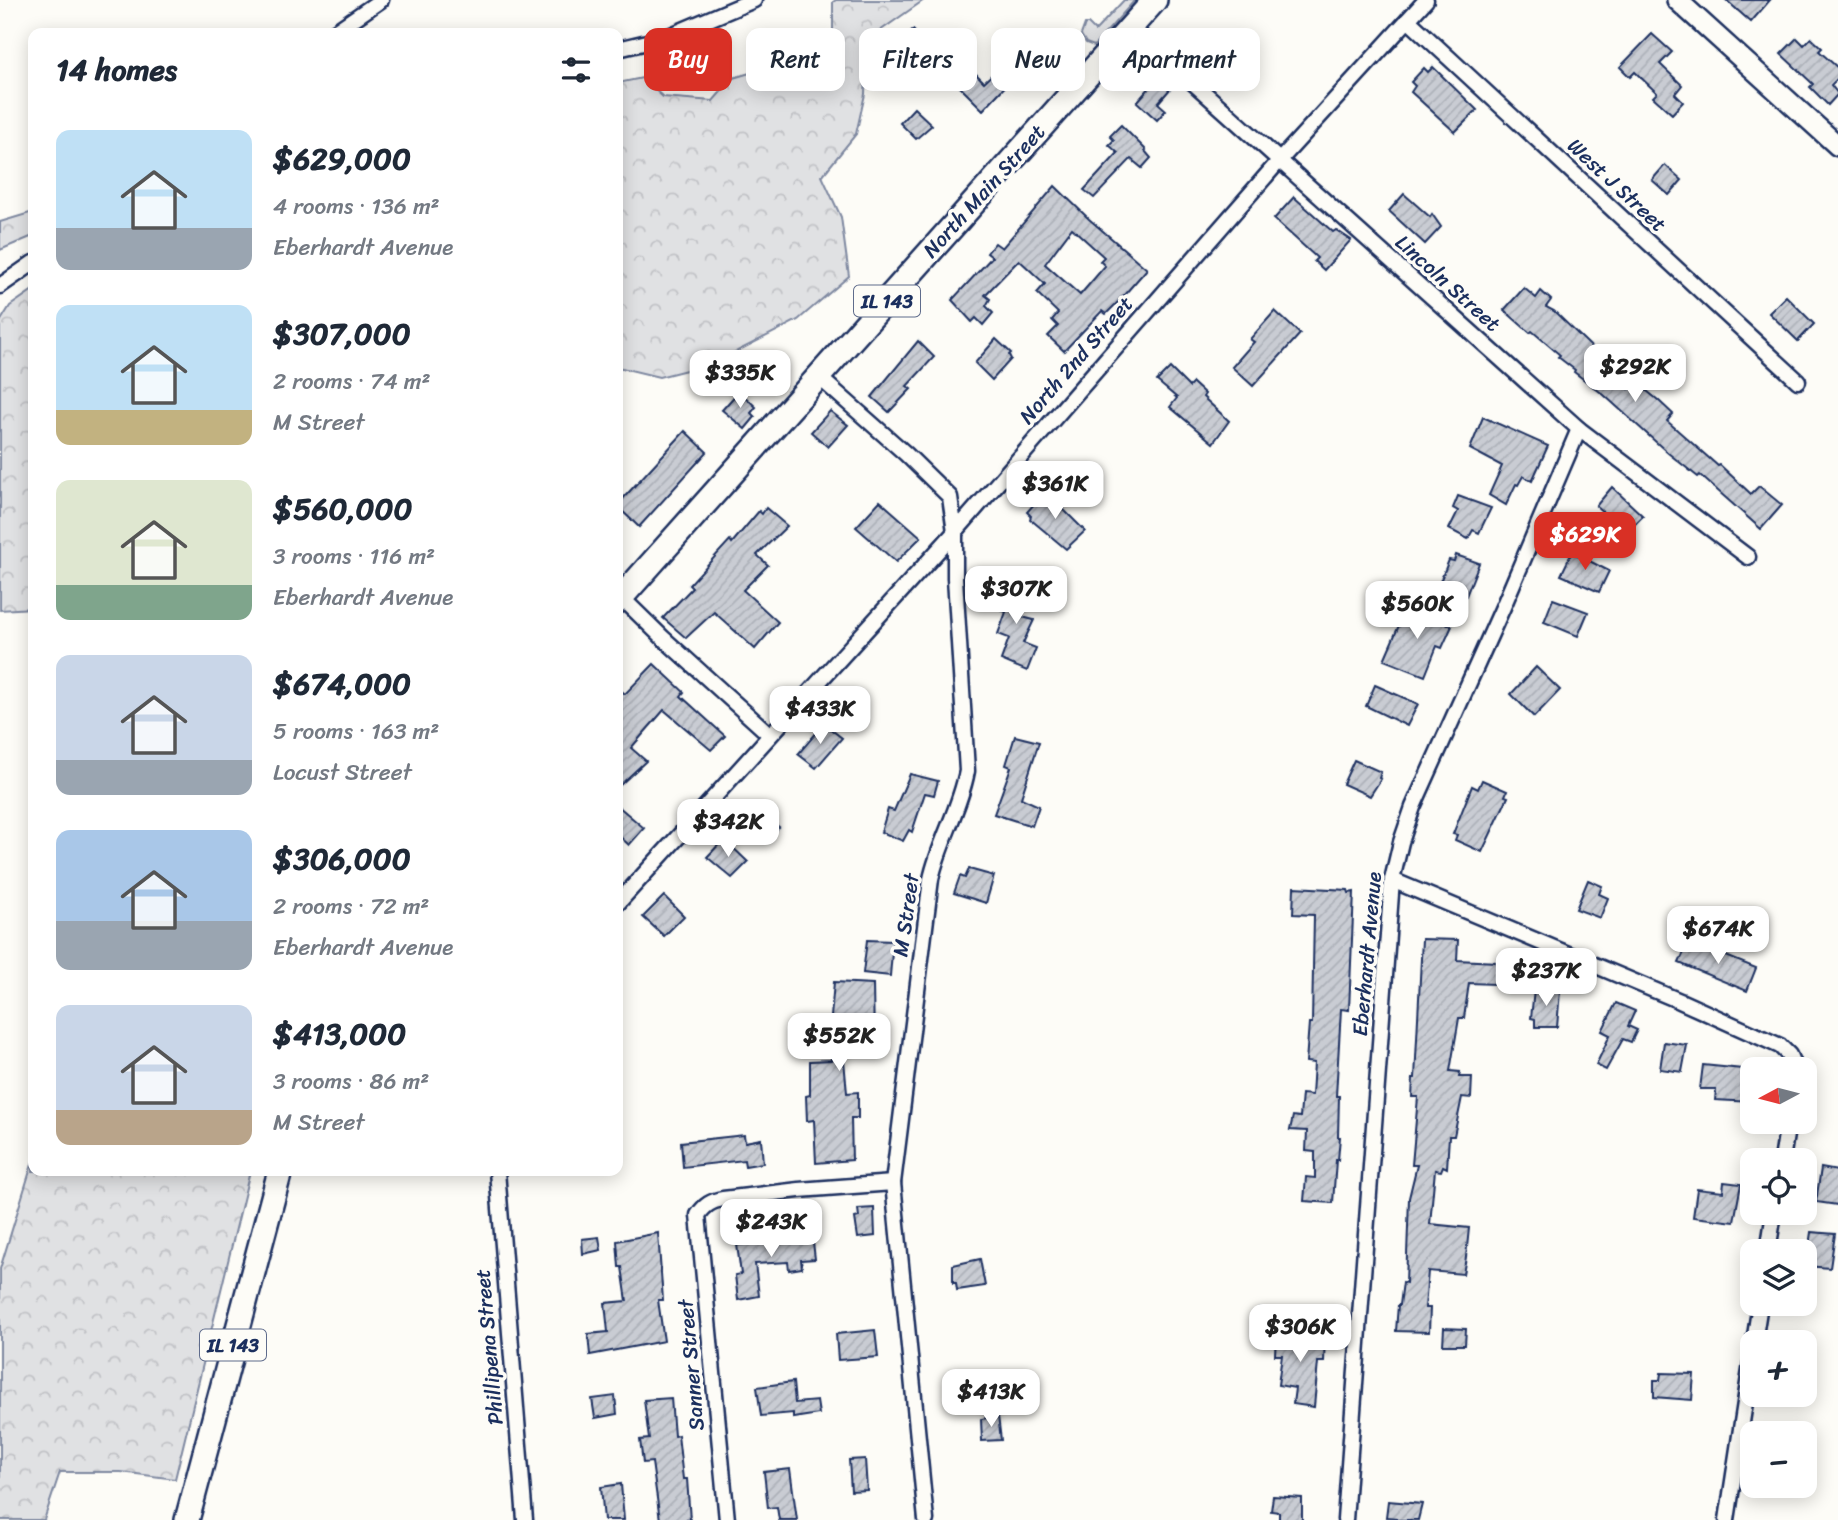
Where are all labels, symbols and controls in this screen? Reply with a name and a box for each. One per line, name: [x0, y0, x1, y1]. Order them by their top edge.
chip: Buy: [644, 28, 732, 91]
chip: Rent: [746, 28, 845, 91]
chip: Filters: [859, 28, 977, 91]
chip: New: [991, 28, 1085, 91]
chip: Apartment: [1099, 28, 1260, 91]
text: 14 homes: [56, 43, 177, 97]
icon: filters: [557, 51, 595, 89]
street label: North Main Street: [913, 115, 1055, 267]
street label: West J Street: [1558, 128, 1676, 242]
text: $629,000: [273, 132, 411, 186]
icon: home: [112, 158, 196, 242]
text: 4 rooms · 136 m²: [273, 186, 440, 227]
street label: Lincoln Street: [1386, 225, 1510, 341]
text: Eberhardt Avenue: [273, 227, 453, 268]
road number: IL 143: [854, 286, 920, 316]
street label: North 2nd Street: [1009, 287, 1143, 433]
text: $307,000: [273, 307, 411, 361]
icon: home: [112, 333, 196, 417]
pin: $292K: [1586, 344, 1684, 404]
text: $292K: [1600, 346, 1670, 387]
pin: $335K: [691, 350, 789, 410]
text: $335K: [706, 352, 774, 393]
text: 2 rooms · 74 m²: [273, 361, 430, 402]
text: M Street: [273, 402, 365, 443]
pin: $361K: [1006, 462, 1104, 521]
text: $361K: [1022, 463, 1088, 504]
text: $560,000: [273, 482, 412, 536]
icon: home: [112, 508, 196, 592]
pin: $629K: [1536, 512, 1634, 572]
text: $629K: [1550, 514, 1620, 555]
text: 3 rooms · 116 m²: [273, 536, 435, 577]
pin: $307K: [967, 566, 1065, 626]
text: $307K: [981, 568, 1051, 609]
text: Eberhardt Avenue: [273, 577, 453, 618]
pin: $560K: [1368, 582, 1466, 641]
text: $560K: [1381, 583, 1453, 624]
text: $674,000: [273, 657, 411, 711]
icon: home: [112, 683, 196, 767]
pin: $433K: [771, 686, 869, 746]
text: $433K: [785, 688, 855, 729]
text: 5 rooms · 163 m²: [273, 711, 439, 752]
text: Locust Street: [273, 752, 412, 793]
pin: $342K: [679, 800, 777, 859]
text: $342K: [693, 801, 763, 842]
text: $306,000: [273, 832, 411, 886]
icon: home: [112, 858, 196, 942]
street label: M Street: [881, 869, 931, 959]
street label: Eberhardt Avenue: [1341, 870, 1393, 1038]
text: 2 rooms · 72 m²: [273, 886, 429, 927]
pin: $674K: [1669, 906, 1767, 966]
text: $674K: [1683, 908, 1753, 949]
text: Eberhardt Avenue: [273, 927, 453, 968]
pin: $237K: [1497, 948, 1595, 1008]
text: $237K: [1512, 950, 1580, 991]
text: $413,000: [273, 1007, 406, 1061]
pin: $552K: [790, 1014, 888, 1073]
text: $552K: [804, 1015, 874, 1056]
icon: home: [112, 1033, 196, 1117]
north arrow: [1740, 1057, 1816, 1134]
map controls: [1740, 1057, 1817, 1498]
text: 3 rooms · 86 m²: [273, 1061, 429, 1102]
text: M Street: [273, 1102, 365, 1143]
button: locate: [1740, 1148, 1817, 1225]
pin: $243K: [722, 1200, 820, 1259]
text: $243K: [736, 1201, 806, 1242]
button: layers: [1740, 1239, 1817, 1316]
street label: Phillipena Street: [463, 1268, 515, 1426]
street label: Sanner Street: [666, 1296, 716, 1432]
pin: $306K: [1251, 1304, 1349, 1364]
text: $306K: [1265, 1306, 1335, 1347]
road number: IL 143: [200, 1330, 266, 1360]
button: +: [1740, 1330, 1817, 1407]
pin: $413K: [942, 1370, 1040, 1429]
text: $413K: [958, 1371, 1024, 1412]
button: −: [1740, 1421, 1817, 1498]

